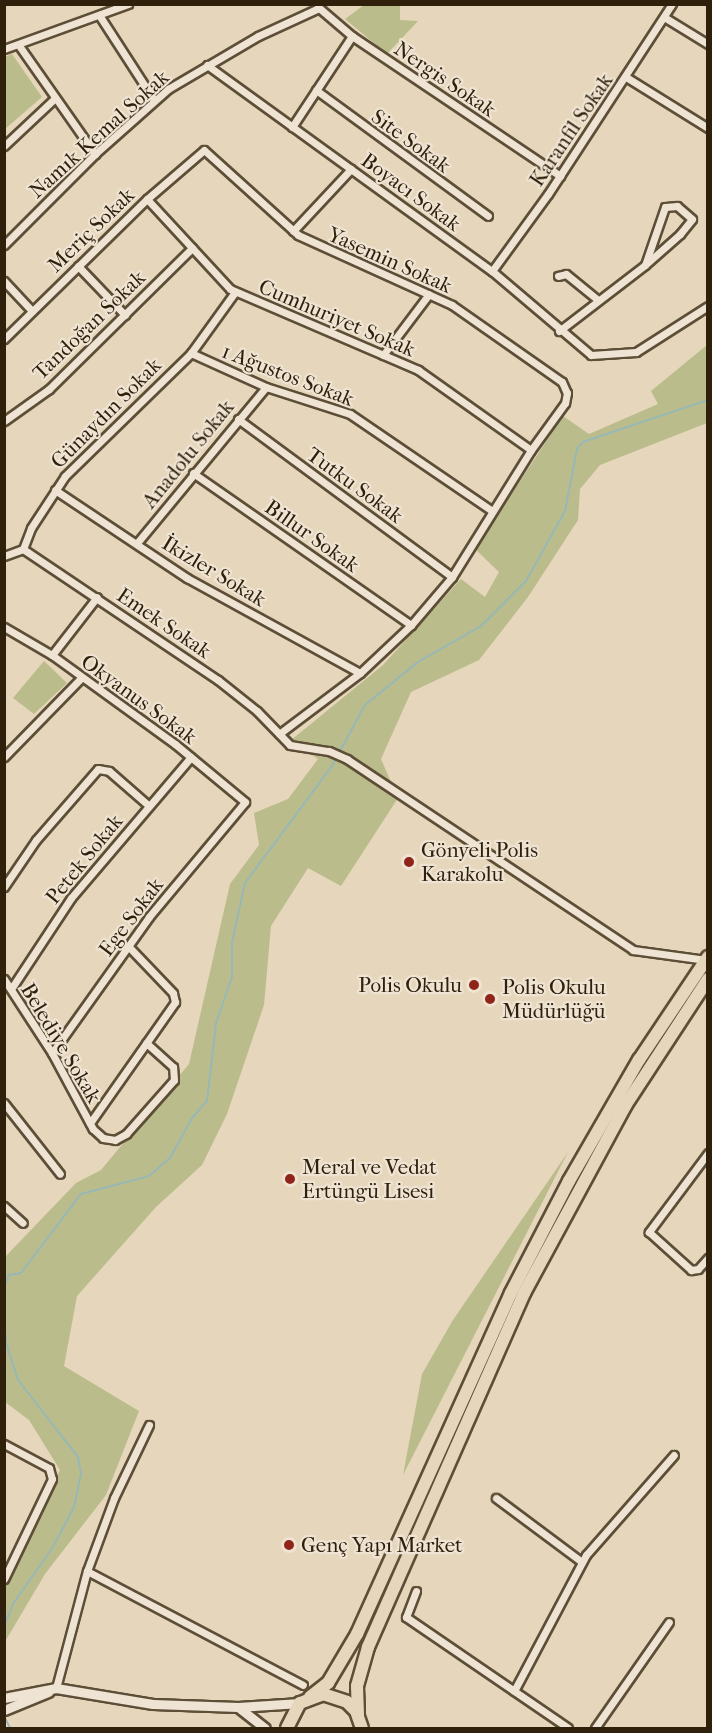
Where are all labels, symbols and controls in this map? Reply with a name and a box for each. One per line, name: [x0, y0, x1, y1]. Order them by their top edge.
street label: Nergis Sokak: [389, 36, 501, 122]
street label: Namık Kemal Sokak: [24, 65, 174, 203]
street label: Karanfil Sokak: [524, 69, 618, 191]
street label: Site Sokak: [366, 104, 456, 178]
street label: Boyacı Sokak: [356, 147, 466, 237]
street label: Meriç Sokak: [42, 182, 140, 278]
street label: Yasemin Sokak: [324, 221, 456, 299]
street label: Tandoğan Sokak: [28, 265, 150, 385]
street label: Cumhuriyet Sokak: [255, 274, 419, 362]
street label: 1 Ağustos Sokak: [218, 338, 358, 412]
street label: Günaydın Sokak: [46, 353, 166, 473]
street label: Anadolu Sokak: [137, 395, 239, 513]
street label: Tutku Sokak: [302, 442, 408, 528]
street label: Billur Sokak: [260, 494, 364, 578]
street label: İkizler Sokak: [158, 530, 270, 612]
street label: Emek Sokak: [112, 582, 216, 664]
street label: Okyanus Sokak: [76, 649, 202, 749]
street label: Petek Sokak: [40, 809, 128, 909]
place label: Gönyeli Polis Karakolu: [421, 837, 538, 887]
marker: Gönyeli Polis Karakolu: [402, 855, 416, 869]
street label: Ege Sokak: [93, 873, 169, 961]
place label: Polis Okulu: [358, 972, 462, 998]
place label: Polis Okulu Müdürlüğü: [502, 974, 606, 1024]
street label: Belediye Sokak: [15, 978, 107, 1108]
marker: Polis Okulu: [467, 978, 481, 992]
marker: Polis Okulu Müdürlüğü: [483, 992, 497, 1006]
place label: Meral ve Vedat Ertüngü Lisesi: [302, 1154, 437, 1204]
marker: Meral ve Vedat Ertüngü Lisesi: [283, 1172, 297, 1186]
place label: Genç Yapı Market: [301, 1532, 463, 1558]
marker: Genç Yapı Market: [282, 1538, 296, 1552]

